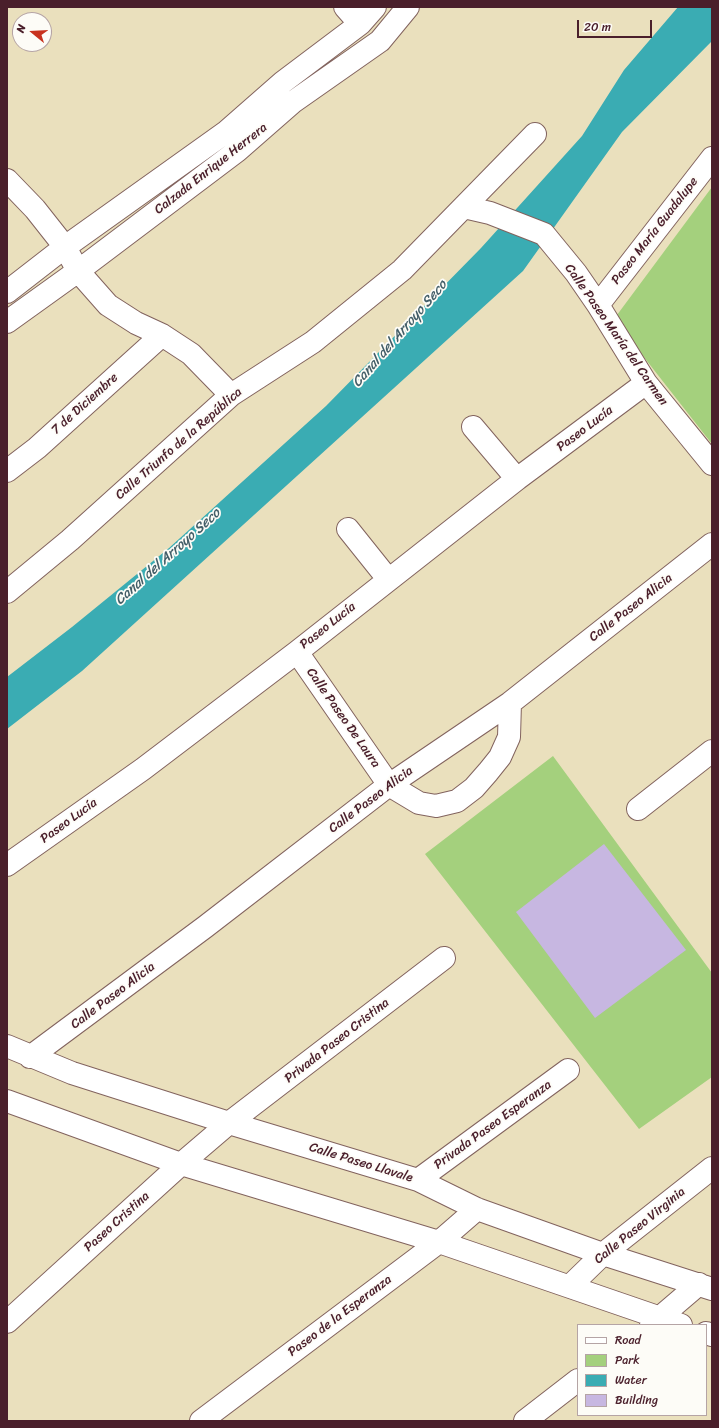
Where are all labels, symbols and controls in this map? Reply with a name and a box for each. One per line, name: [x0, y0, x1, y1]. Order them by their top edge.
north arrow: [12, 12, 52, 52]
scale bar: [579, 12, 654, 38]
text: 20 m: [584, 16, 611, 38]
text: N: [11, 22, 31, 35]
street label: Calzada Enrique Herrera: [151, 120, 271, 218]
street label: Paseo María Guadalupe: [608, 174, 702, 288]
street label: Calle Paseo María del Carmen: [561, 261, 671, 409]
water label: Canal del Arroyo Seco: [349, 277, 451, 391]
street label: 7 de Diciembre: [48, 370, 122, 438]
street label: Calle Triunfo de la República: [112, 385, 246, 503]
street label: Paseo Lucía: [554, 403, 616, 455]
water label: Canal del Arroyo Seco: [112, 505, 224, 609]
street label: Calle Paseo Alicia: [586, 571, 676, 645]
street label: Paseo Lucía: [297, 599, 359, 653]
street label: Calle Paseo De Laura: [303, 665, 383, 771]
street label: Calle Paseo Alicia: [326, 763, 416, 837]
street label: Paseo Lucía: [38, 795, 100, 847]
street label: Calle Paseo Alicia: [68, 959, 158, 1033]
street label: Privada Paseo Cristina: [282, 995, 392, 1087]
street label: Privada Paseo Esperanza: [431, 1077, 555, 1173]
street label: Calle Paseo Llavale: [307, 1140, 415, 1186]
street label: Calle Paseo Virginia: [591, 1184, 689, 1268]
street label: Paseo Cristina: [81, 1189, 153, 1255]
street label: Paseo de la Esperanza: [285, 1272, 395, 1360]
legend: [577, 1324, 707, 1416]
text: Road: [615, 1329, 641, 1351]
text: Park: [615, 1349, 640, 1371]
text: Water: [615, 1369, 647, 1391]
text: Building: [615, 1389, 658, 1411]

